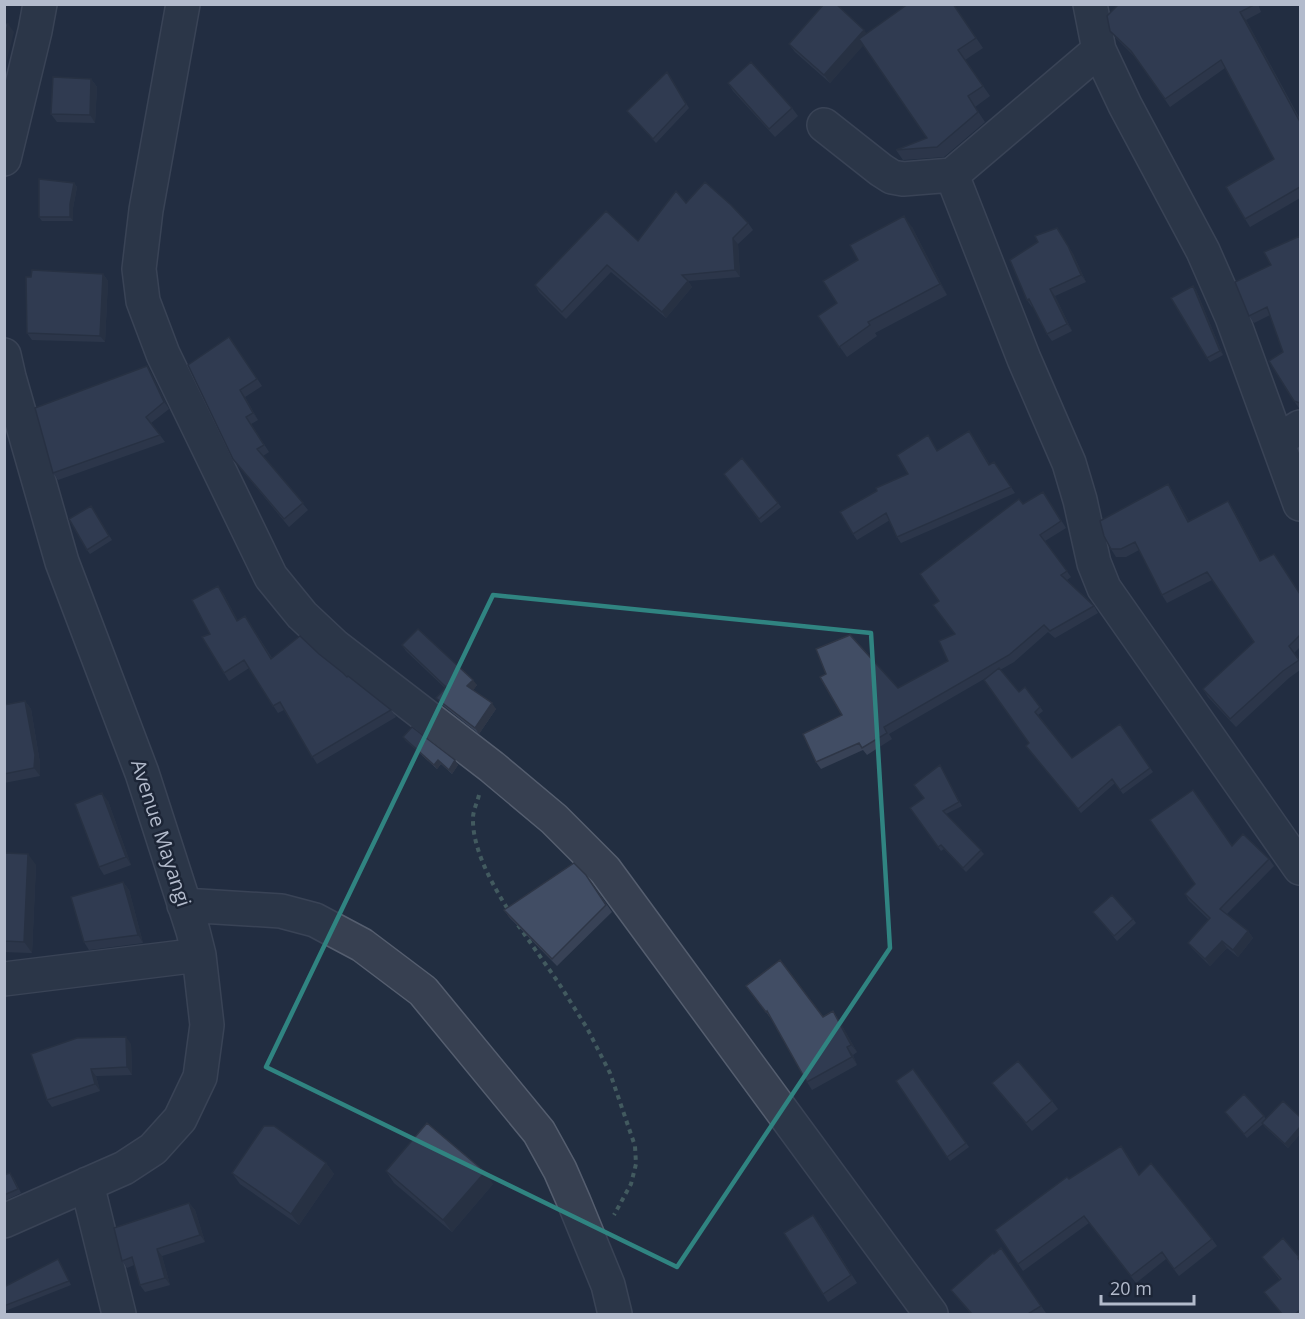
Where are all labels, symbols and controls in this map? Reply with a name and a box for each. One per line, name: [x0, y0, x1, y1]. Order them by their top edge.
street label: Avenue Mayangi: [125, 756, 198, 910]
scale bar: [1101, 1268, 1194, 1306]
text: 20 m: [1110, 1276, 1152, 1300]

